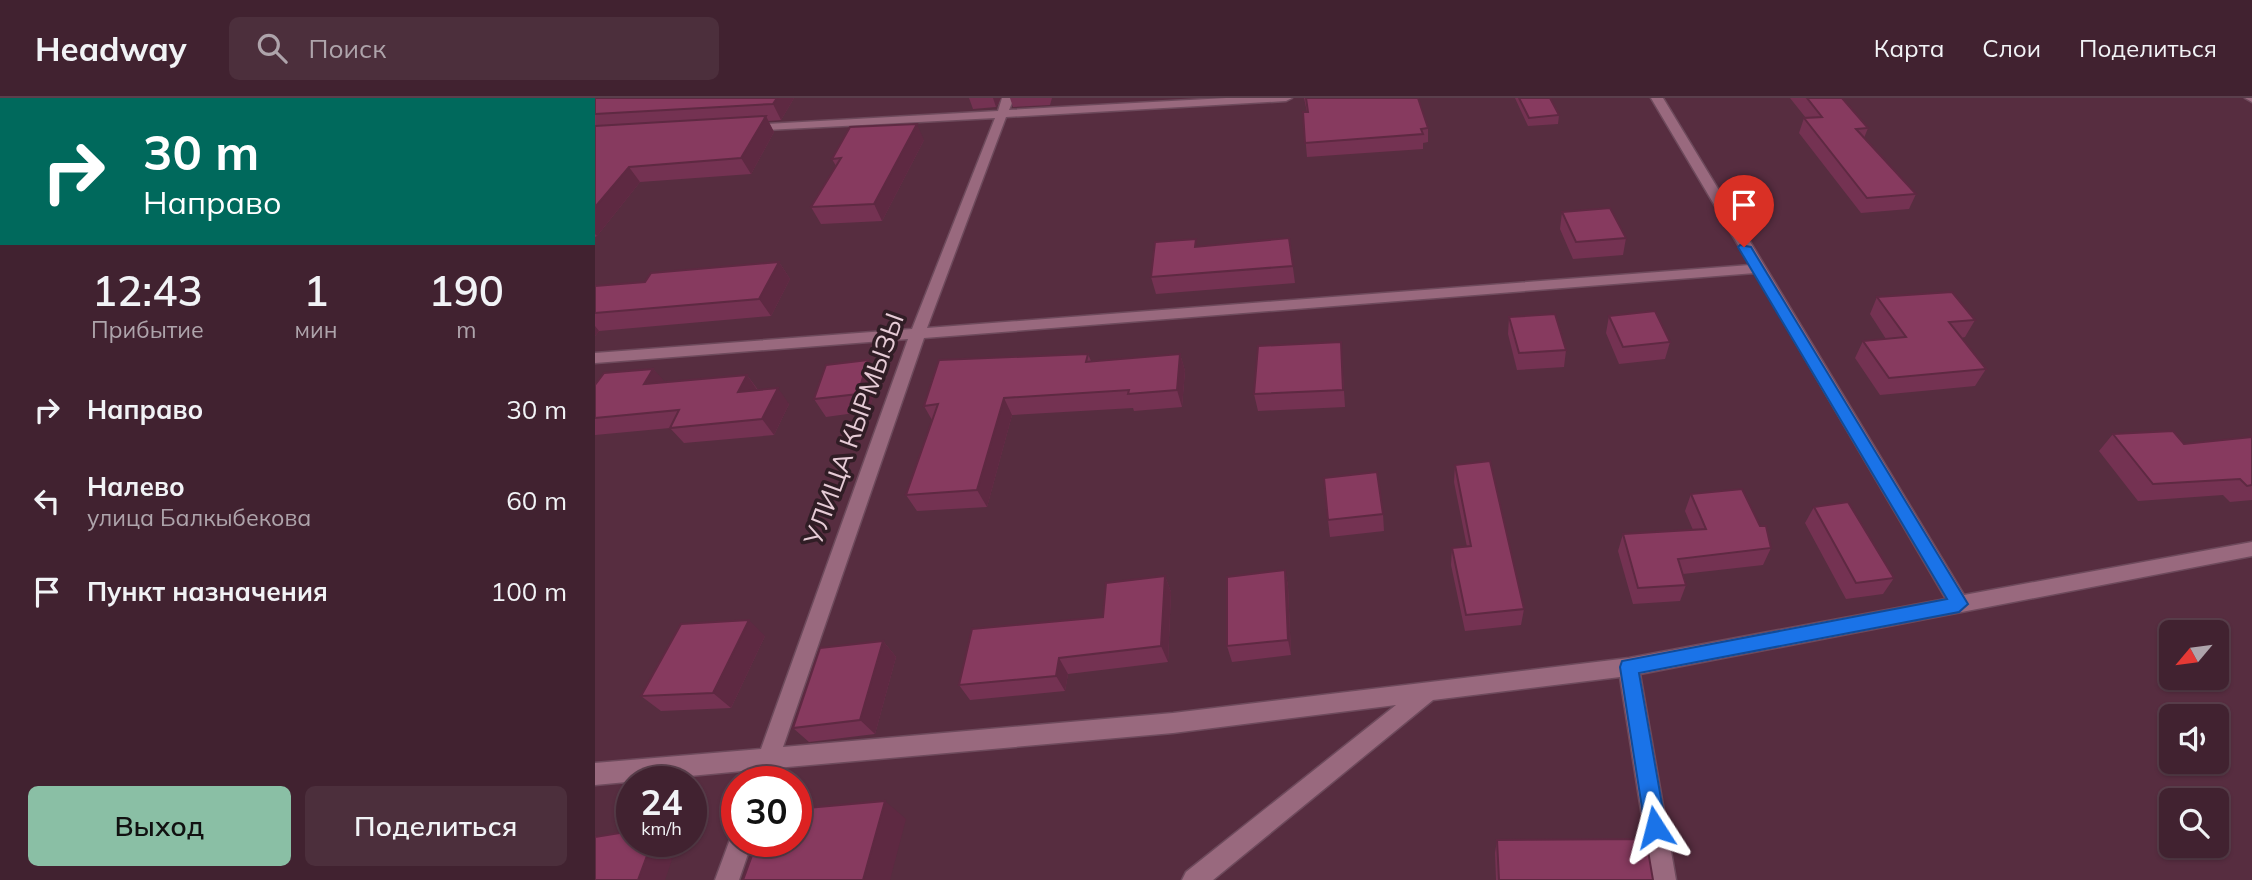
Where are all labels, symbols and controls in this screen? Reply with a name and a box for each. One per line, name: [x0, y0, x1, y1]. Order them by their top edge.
search box: [229, 17, 719, 80]
text: Headway: [35, 28, 187, 69]
icon: search: [253, 29, 291, 67]
text: Поиск: [309, 32, 386, 65]
text: Карта: [1874, 33, 1944, 63]
text: Слои: [1982, 33, 2041, 63]
text: Поделиться: [2079, 33, 2217, 63]
text: 30 m: [143, 121, 259, 182]
icon: right: [28, 126, 119, 217]
pin: [1714, 175, 1774, 247]
text: Направо: [143, 182, 282, 222]
icon: arrive: [1725, 186, 1763, 224]
text: 12:43: [92, 264, 203, 317]
text: 1: [303, 264, 329, 317]
text: 190: [428, 264, 504, 317]
street label: УЛИЦА КЫРМЫЗЫ: [796, 308, 911, 550]
text: Прибытие: [91, 315, 204, 344]
text: мин: [295, 315, 338, 344]
text: m: [456, 315, 476, 344]
icon: right: [28, 391, 66, 429]
text: Направо: [87, 393, 203, 426]
text: 30 m: [506, 393, 567, 426]
text: Налево: [87, 470, 185, 503]
icon: left: [28, 482, 66, 520]
text: 60 m: [506, 484, 567, 517]
text: улица Балкыбекова: [87, 503, 311, 532]
icon: arrive: [28, 573, 66, 611]
text: Пункт назначения: [87, 575, 328, 608]
text: 100 m: [491, 575, 567, 608]
north arrow: [2159, 620, 2229, 690]
map controls: [2159, 620, 2229, 858]
button: sound: [2159, 704, 2229, 774]
speed limit sign: 30: [721, 766, 812, 857]
text: 24: [640, 780, 683, 824]
button: Выход: [28, 786, 291, 866]
button: Поделиться: [305, 786, 567, 866]
button: search: [2159, 788, 2229, 858]
position arrow: [1618, 790, 1692, 864]
text: km/h: [641, 817, 682, 840]

